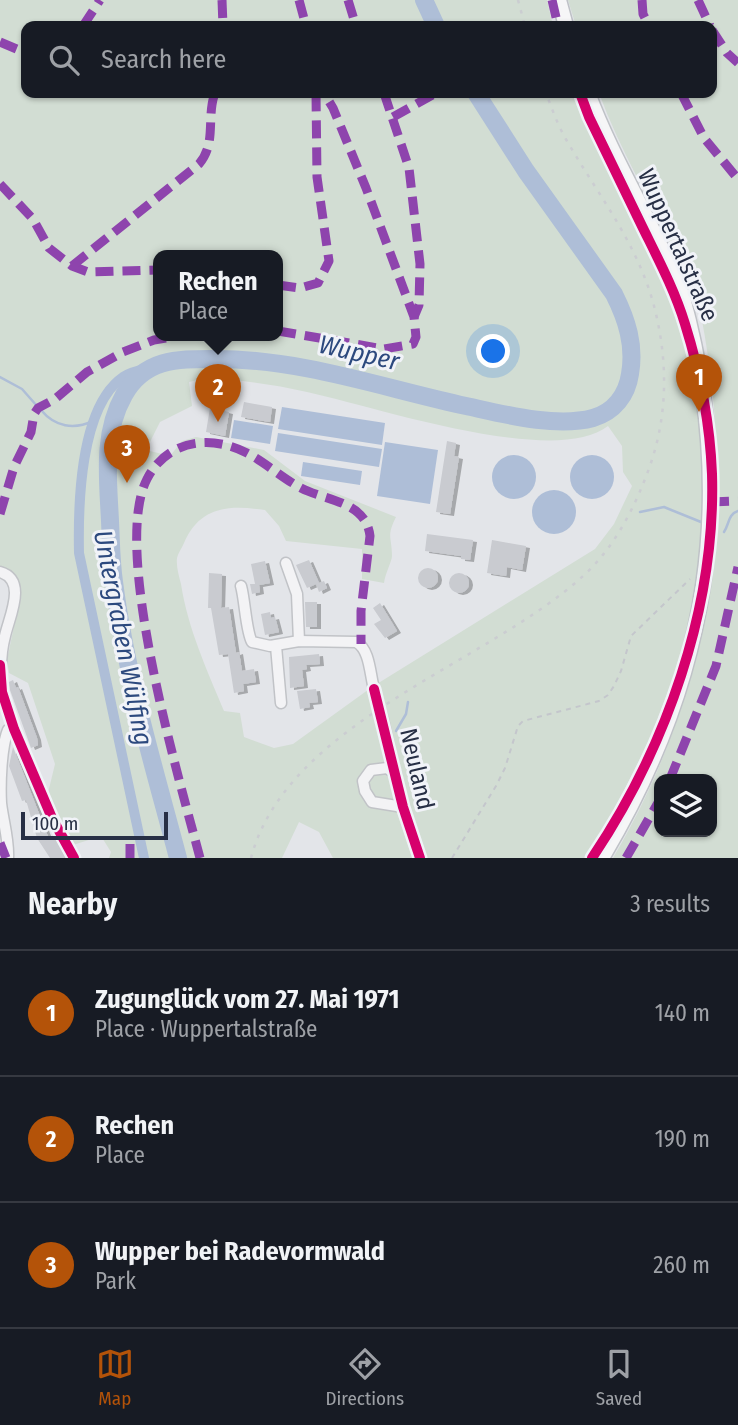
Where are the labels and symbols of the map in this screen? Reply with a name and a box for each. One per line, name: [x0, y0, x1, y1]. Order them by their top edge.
street label: Wuppertalstraße: [632, 164, 724, 326]
water label: Wupper: [316, 329, 403, 377]
your location: [476, 334, 510, 368]
pin: 1: [676, 354, 722, 412]
pin: 2: [195, 364, 241, 422]
pin: 3: [104, 425, 150, 483]
water label: Untergraben Wülfing: [87, 528, 159, 748]
street label: Neuland: [394, 726, 440, 812]
scale bar: [21, 809, 168, 841]

